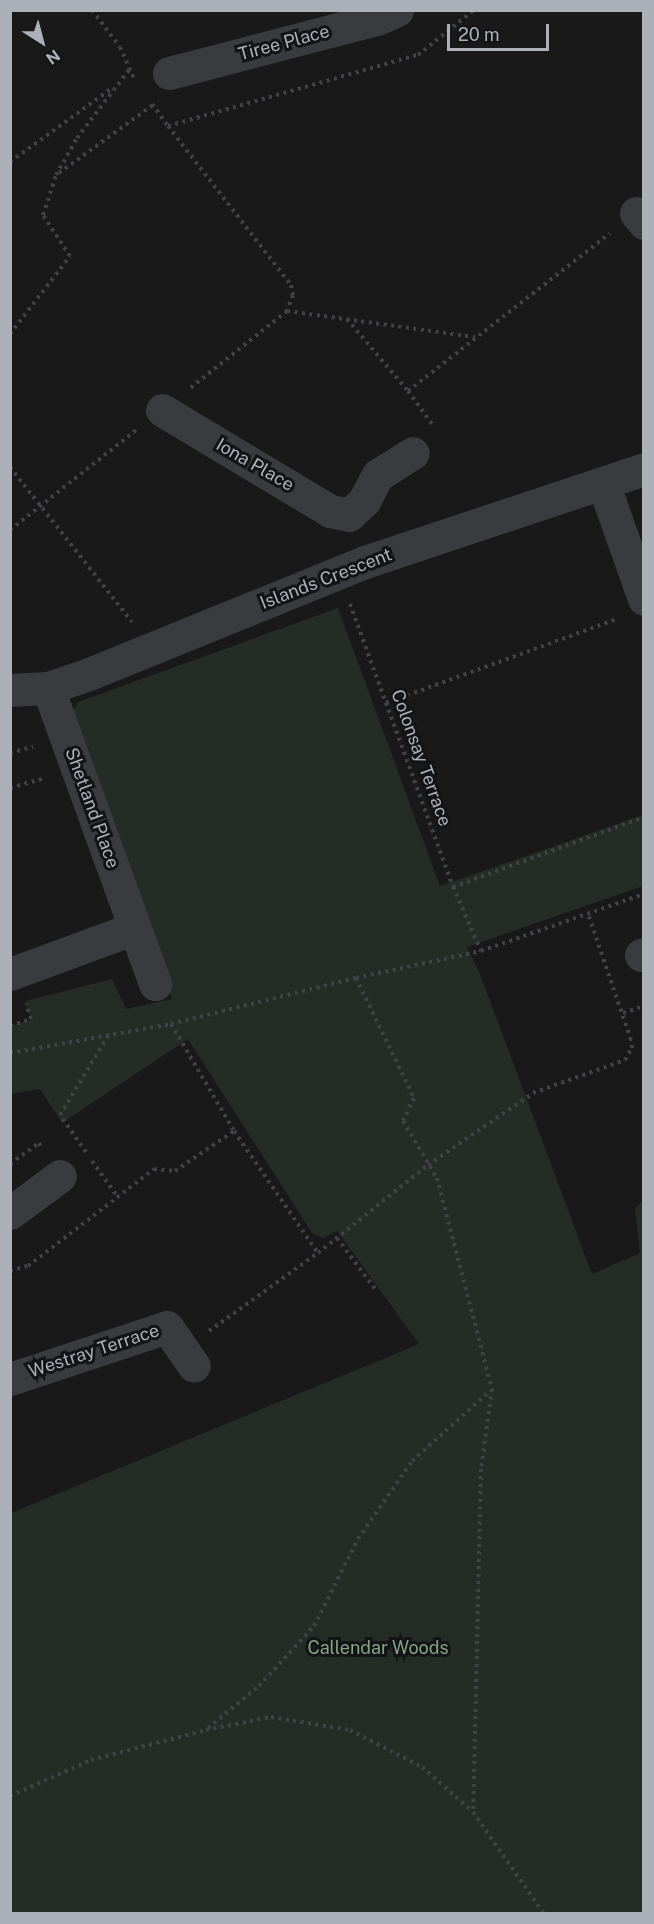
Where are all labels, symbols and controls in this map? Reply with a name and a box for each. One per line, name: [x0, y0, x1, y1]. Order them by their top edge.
north arrow: [12, 12, 72, 72]
scale bar: [450, 12, 552, 50]
street label: Tiree Place: [236, 20, 332, 66]
text: 20 m: [458, 24, 500, 45]
text: N: [42, 46, 64, 68]
street label: Iona Place: [212, 434, 298, 496]
street label: Islands Crescent: [257, 544, 395, 614]
street label: Colonsay Terrace: [386, 687, 456, 829]
street label: Shetland Place: [60, 745, 124, 871]
street label: Westray Terrace: [26, 1320, 162, 1382]
park label: Callendar Woods: [307, 1637, 449, 1659]

